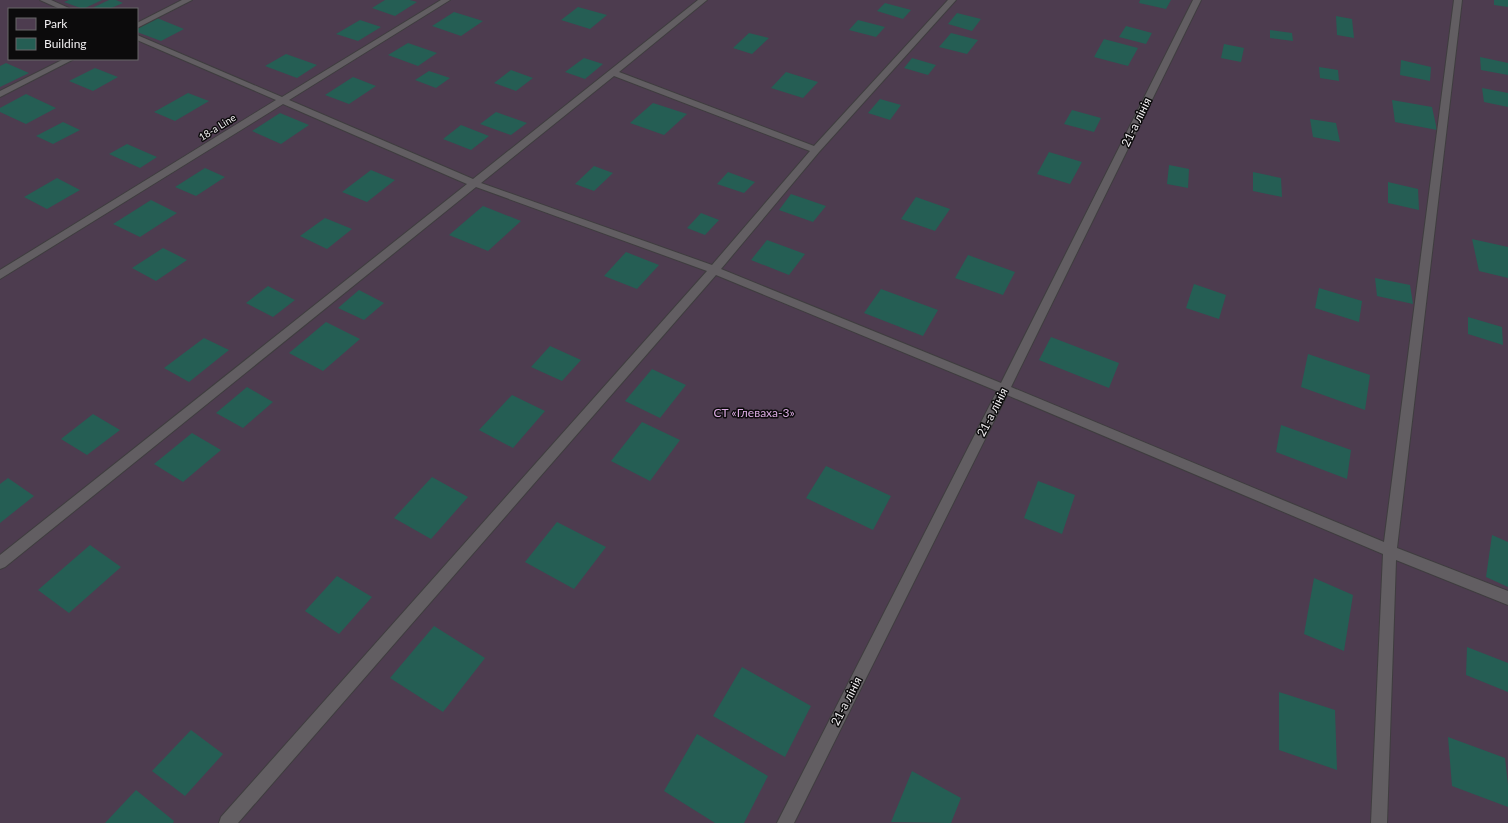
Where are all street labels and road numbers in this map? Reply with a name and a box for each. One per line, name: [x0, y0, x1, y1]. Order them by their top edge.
street label: 21-а лінія: [1118, 95, 1154, 149]
street label: 18-a Line: [196, 111, 238, 143]
street label: 21-а лінія: [973, 385, 1011, 439]
street label: 21-а лінія: [827, 674, 865, 728]

